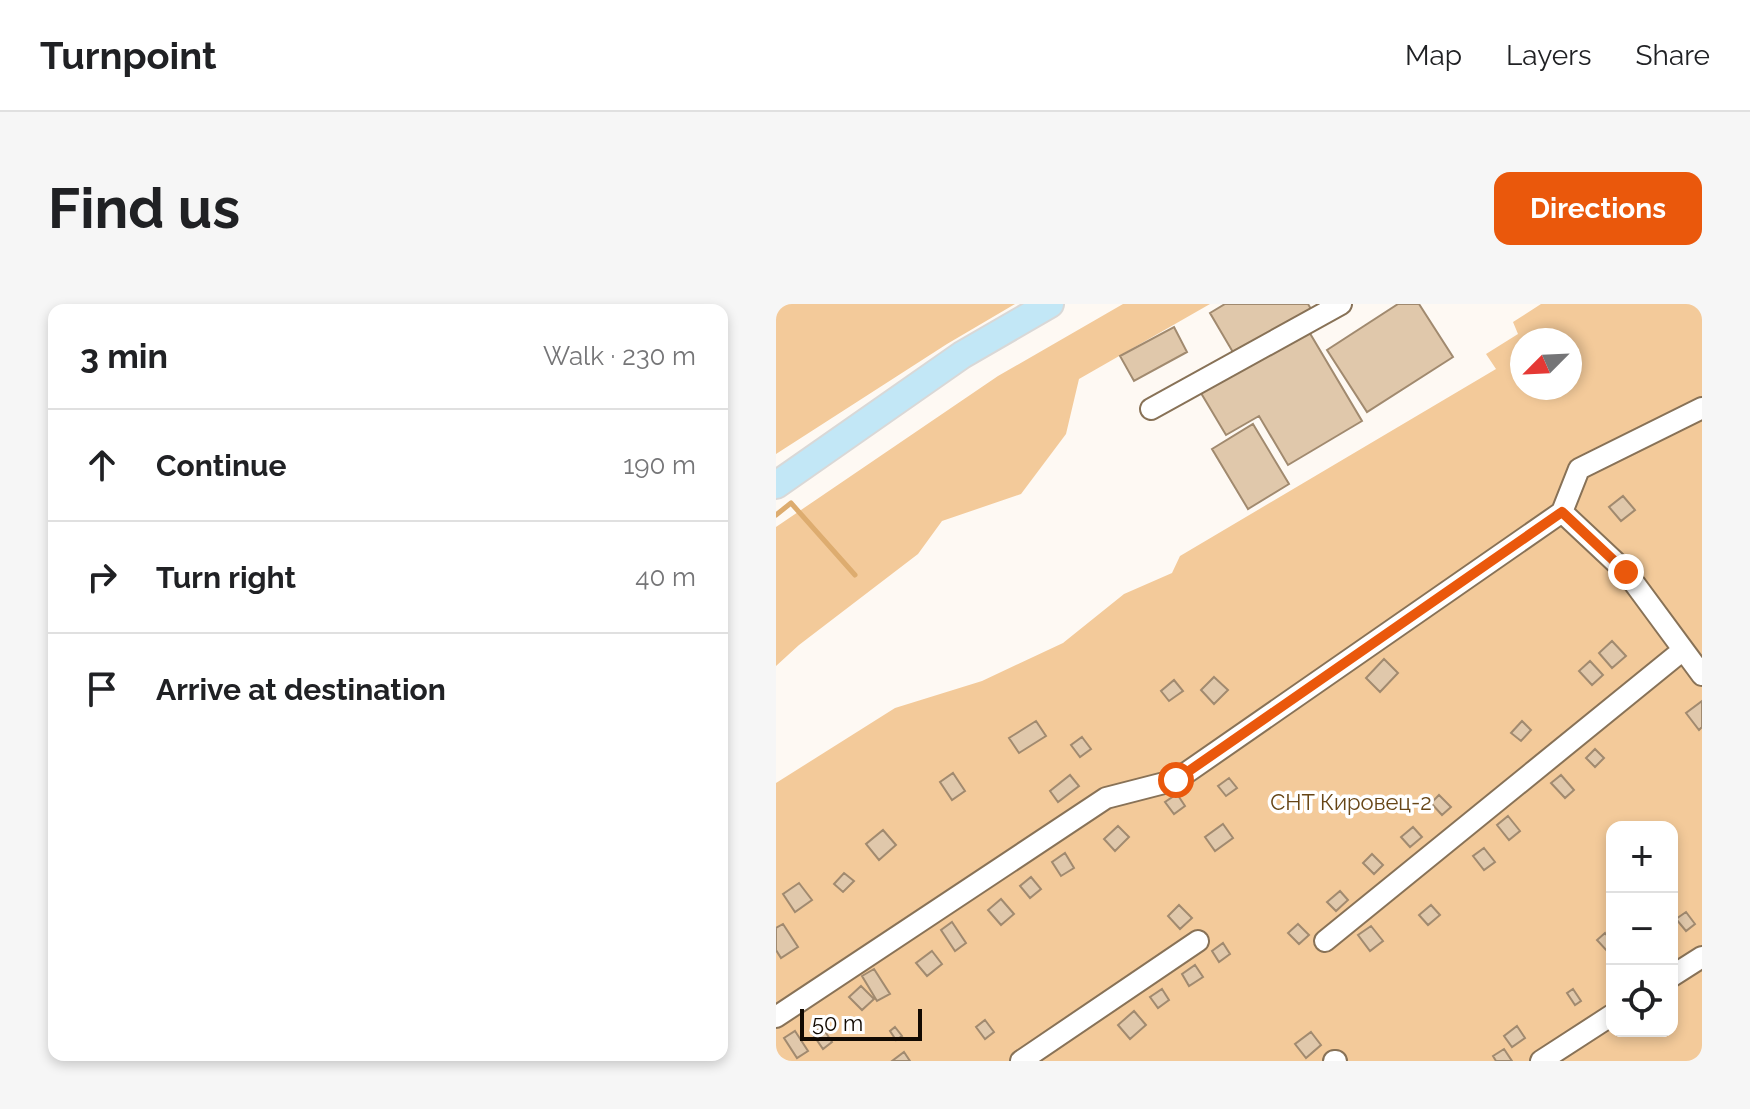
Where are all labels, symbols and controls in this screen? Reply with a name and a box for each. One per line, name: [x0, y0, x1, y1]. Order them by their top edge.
text: Turnpoint: [40, 33, 217, 78]
text: Map: [1405, 39, 1462, 72]
text: Layers: [1506, 39, 1592, 72]
text: Share: [1636, 39, 1710, 72]
button: Directions: [1494, 172, 1702, 245]
text: Find us: [48, 175, 240, 241]
north arrow: [1510, 328, 1582, 400]
text: 3 min: [80, 336, 168, 376]
text: Walk · 230 m: [543, 341, 696, 371]
icon: ahead: [80, 443, 124, 487]
text: Continue: [156, 448, 287, 483]
text: 190 m: [623, 450, 696, 480]
route end: [1608, 554, 1644, 590]
icon: right: [80, 555, 124, 599]
text: Turn right: [156, 560, 296, 595]
text: 40 m: [635, 562, 696, 592]
icon: arrive: [80, 667, 124, 711]
text: Arrive at destination: [156, 672, 446, 707]
route start: [1158, 762, 1194, 798]
park label: СНТ Кировец-2: [1270, 789, 1432, 815]
map controls: [1606, 821, 1678, 1037]
button: +: [1606, 821, 1678, 893]
button: −: [1606, 893, 1678, 965]
button: locate: [1606, 965, 1678, 1037]
scale bar: [800, 1005, 922, 1041]
text: 50 m: [812, 1010, 863, 1036]

